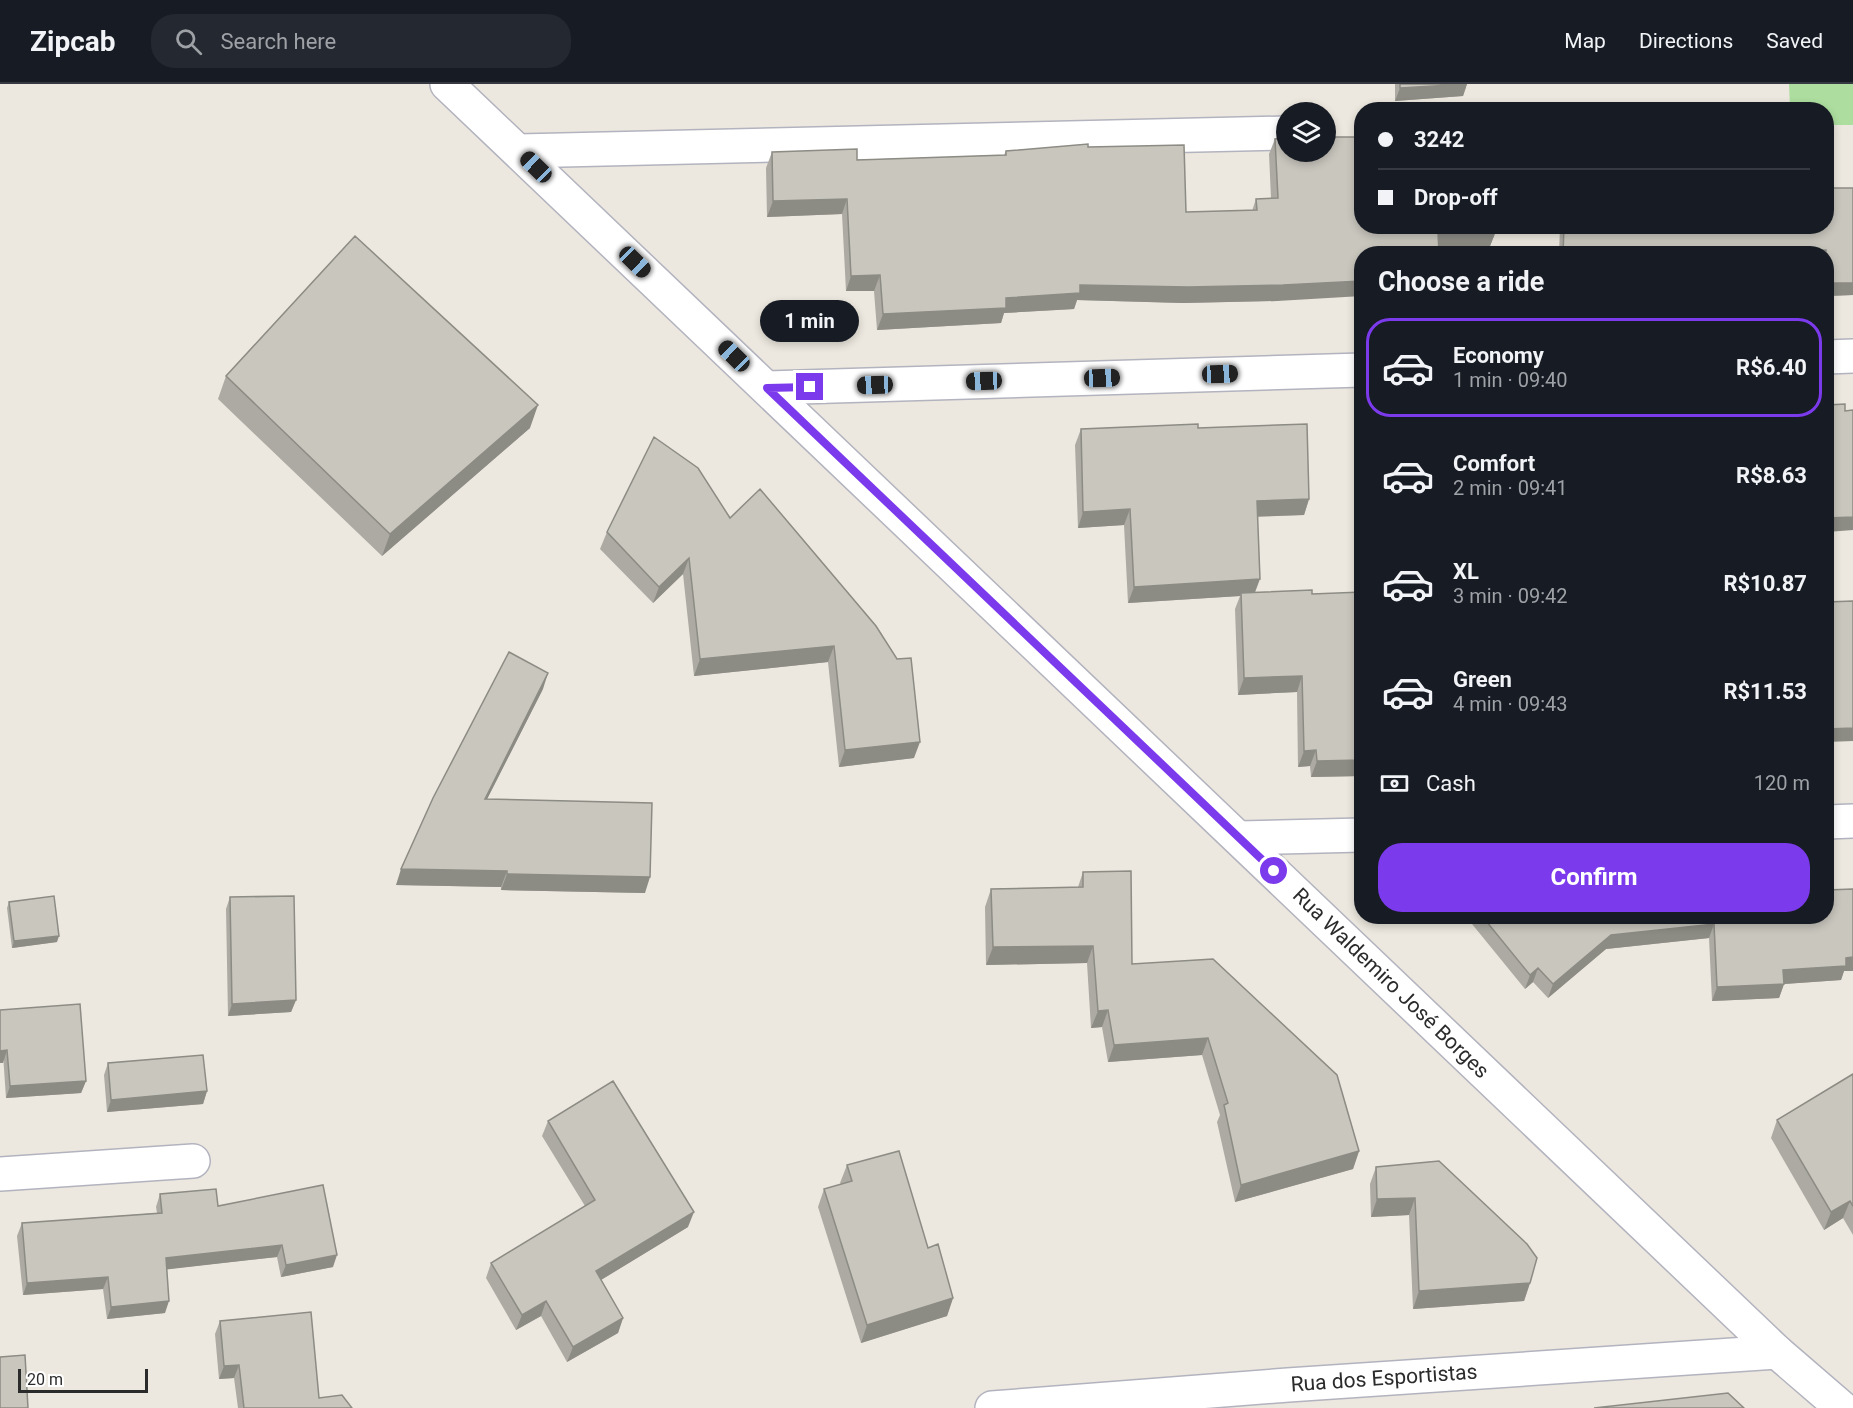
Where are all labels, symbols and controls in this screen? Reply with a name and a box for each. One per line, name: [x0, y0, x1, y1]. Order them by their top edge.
search box: [151, 14, 571, 68]
text: Zipcab: [30, 25, 115, 58]
icon: search: [172, 25, 205, 58]
text: Search here: [220, 29, 336, 54]
text: Map: [1564, 29, 1606, 53]
text: Directions: [1639, 29, 1733, 53]
text: Saved: [1766, 29, 1823, 53]
map controls: [1276, 102, 1336, 162]
button: layers: [1276, 102, 1336, 162]
text: 3242: [1414, 127, 1465, 152]
car: [517, 148, 555, 186]
text: Drop-off: [1414, 185, 1498, 210]
car: [616, 243, 654, 281]
text: Choose a ride: [1378, 266, 1544, 298]
callout: 1 min: [760, 300, 860, 342]
text: 1 min: [784, 309, 835, 333]
car: [715, 337, 753, 375]
icon: car: [1381, 341, 1435, 395]
text: Economy: [1453, 343, 1544, 368]
text: R$6.40: [1736, 355, 1807, 380]
car: [1202, 364, 1238, 384]
car: [1084, 368, 1120, 388]
text: 1 min · 09:40: [1453, 368, 1568, 392]
car: [966, 371, 1002, 391]
route end: [796, 373, 823, 400]
car: [857, 375, 893, 395]
icon: car: [1381, 449, 1435, 503]
text: Comfort: [1453, 451, 1535, 476]
text: R$8.63: [1736, 463, 1807, 488]
text: 2 min · 09:41: [1453, 476, 1568, 500]
icon: car: [1381, 557, 1435, 611]
text: XL: [1453, 559, 1479, 584]
text: R$10.87: [1723, 571, 1807, 596]
text: 3 min · 09:42: [1453, 584, 1568, 608]
icon: car: [1381, 665, 1435, 719]
text: Green: [1453, 667, 1512, 692]
text: R$11.53: [1723, 679, 1807, 704]
text: 4 min · 09:43: [1453, 692, 1568, 716]
icon: cash: [1378, 767, 1411, 800]
text: Cash: [1426, 771, 1476, 796]
text: 120 m: [1754, 771, 1810, 795]
button: Confirm: [1378, 843, 1810, 912]
route start: [1260, 857, 1287, 884]
street label: Rua Waldemiro José Borges: [1288, 883, 1494, 1083]
street label: Rua dos Esportistas: [1290, 1360, 1478, 1396]
scale bar: [18, 1366, 148, 1394]
text: 20 m: [27, 1370, 63, 1389]

